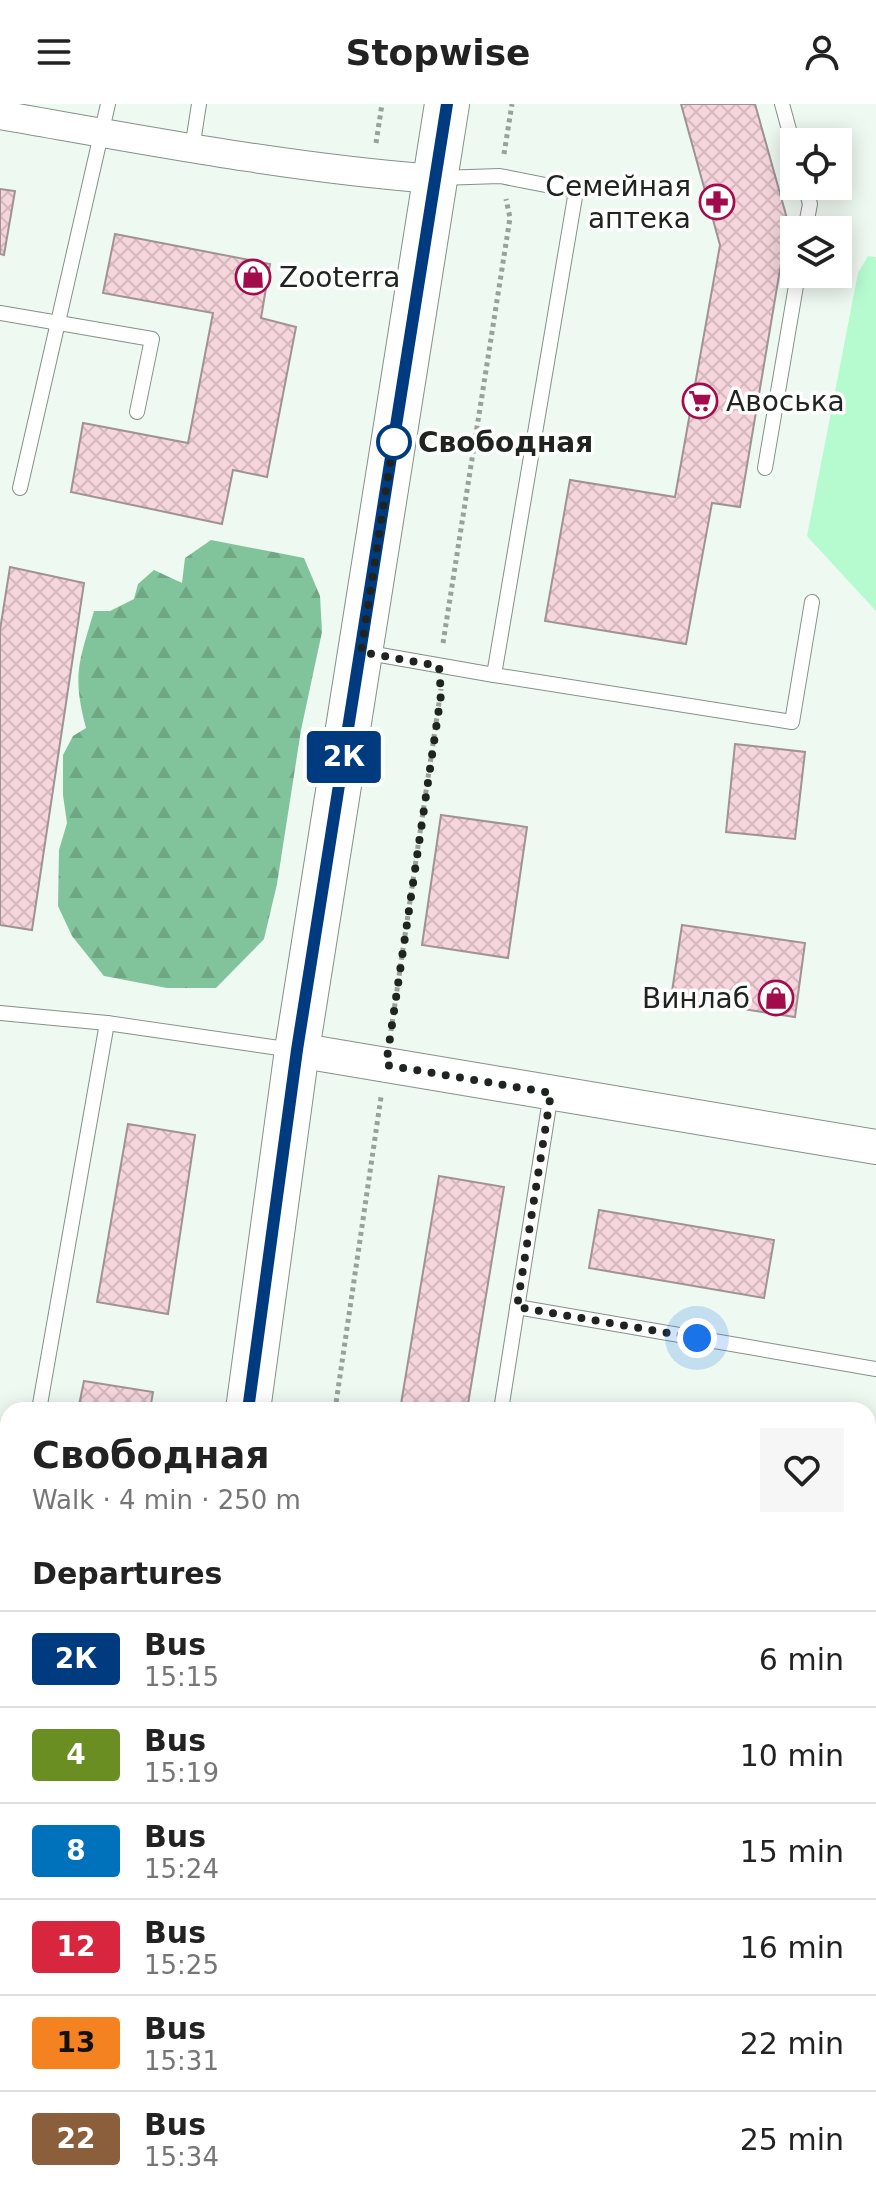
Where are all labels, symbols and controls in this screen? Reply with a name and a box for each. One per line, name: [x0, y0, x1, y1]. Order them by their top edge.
icon: menu: [32, 30, 76, 74]
icon: person: [800, 30, 844, 74]
text: Stopwise: [345, 32, 531, 73]
map controls: [780, 128, 852, 288]
button: locate: [780, 128, 852, 200]
place label: Семейная аптека: [545, 170, 691, 235]
pharmacy icon: Семейная аптека: [698, 183, 736, 221]
button: layers: [780, 216, 852, 288]
shop icon: Zooterra: [234, 258, 272, 296]
place label: Zooterra: [279, 261, 400, 294]
supermarket icon: Авоська: [681, 382, 719, 420]
place label: Авоська: [726, 385, 845, 418]
marker: Свободная: [377, 425, 411, 459]
place label: Свободная: [418, 426, 593, 459]
line badge: 2К: [308, 731, 380, 783]
text: 2К: [323, 740, 365, 773]
shop icon: Винлаб: [757, 979, 795, 1017]
place label: Винлаб: [642, 982, 750, 1015]
your location: [677, 1318, 717, 1358]
button: heart: [760, 1428, 844, 1512]
text: Свободная: [32, 1433, 270, 1477]
text: Walk · 4 min · 250 m: [32, 1485, 301, 1515]
text: Departures: [32, 1556, 222, 1591]
text: Bus: [144, 1627, 206, 1662]
text: 2К: [55, 1642, 97, 1675]
text: 6 min: [759, 1642, 844, 1677]
text: 15:15: [144, 1662, 219, 1692]
text: Bus: [144, 1723, 206, 1758]
text: 4: [66, 1738, 86, 1771]
text: 10 min: [740, 1738, 844, 1773]
text: 15:19: [144, 1758, 219, 1788]
text: Bus: [144, 1819, 206, 1854]
text: 8: [66, 1834, 86, 1867]
text: 15 min: [740, 1834, 844, 1869]
text: 15:24: [144, 1854, 219, 1884]
text: Bus: [144, 1915, 206, 1950]
text: 12: [57, 1930, 95, 1963]
text: 16 min: [740, 1930, 844, 1965]
text: 15:25: [144, 1950, 219, 1980]
text: Bus: [144, 2011, 206, 2046]
text: 13: [57, 2026, 95, 2059]
text: 22 min: [740, 2026, 844, 2061]
text: 15:31: [144, 2046, 219, 2076]
text: Bus: [144, 2107, 206, 2142]
text: 22: [57, 2122, 95, 2155]
text: 25 min: [740, 2122, 844, 2157]
text: 15:34: [144, 2142, 219, 2172]

